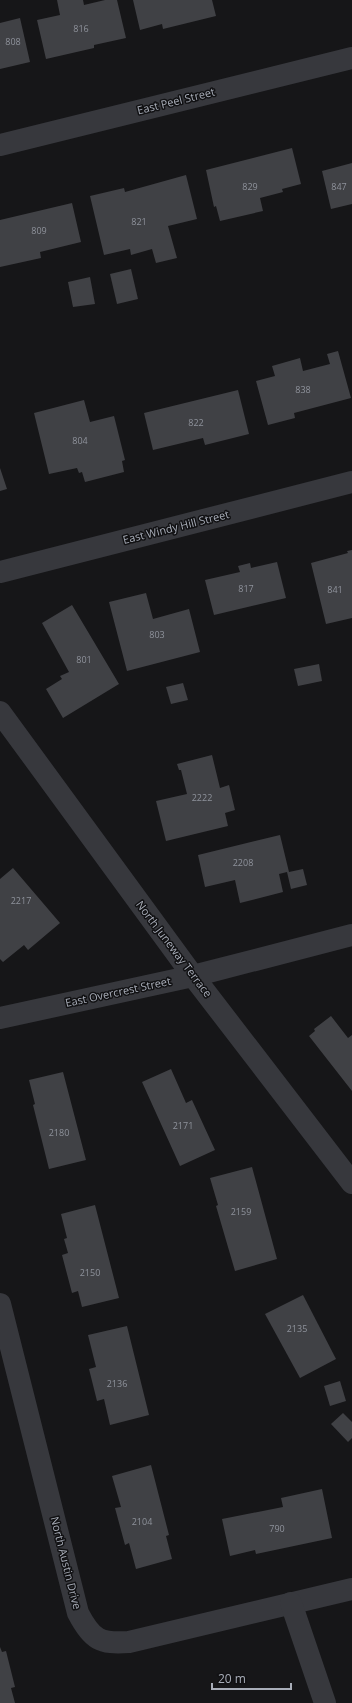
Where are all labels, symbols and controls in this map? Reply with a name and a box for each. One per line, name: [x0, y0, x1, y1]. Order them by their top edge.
house number: 816: [73, 22, 89, 35]
house number: 808: [5, 35, 21, 48]
street label: East Peel Street: [135, 84, 216, 117]
house number: 829: [242, 180, 258, 193]
house number: 847: [331, 180, 347, 193]
house number: 821: [131, 215, 147, 228]
house number: 809: [31, 224, 47, 237]
house number: 838: [295, 383, 311, 396]
house number: 822: [188, 416, 204, 429]
house number: 804: [72, 434, 88, 447]
street label: East Windy Hill Street: [121, 506, 231, 547]
house number: 817: [238, 582, 254, 595]
house number: 841: [327, 583, 343, 596]
house number: 803: [149, 628, 165, 641]
house number: 801: [76, 653, 92, 666]
house number: 2222: [192, 791, 212, 804]
house number: 2208: [233, 856, 253, 869]
house number: 2217: [11, 894, 31, 907]
street label: North Juneway Terrace: [133, 897, 216, 1000]
street label: East Overcrest Street: [64, 973, 172, 1010]
house number: 2171: [173, 1119, 193, 1132]
house number: 2180: [49, 1126, 69, 1139]
house number: 2159: [231, 1205, 251, 1218]
house number: 2150: [80, 1266, 100, 1279]
house number: 2135: [287, 1322, 307, 1335]
house number: 2136: [107, 1377, 127, 1390]
street label: North Austin Drive: [48, 1515, 85, 1611]
house number: 2104: [132, 1515, 152, 1528]
house number: 790: [269, 1522, 285, 1535]
scale bar: [212, 1665, 291, 1691]
text: 20 m: [218, 1670, 246, 1687]

